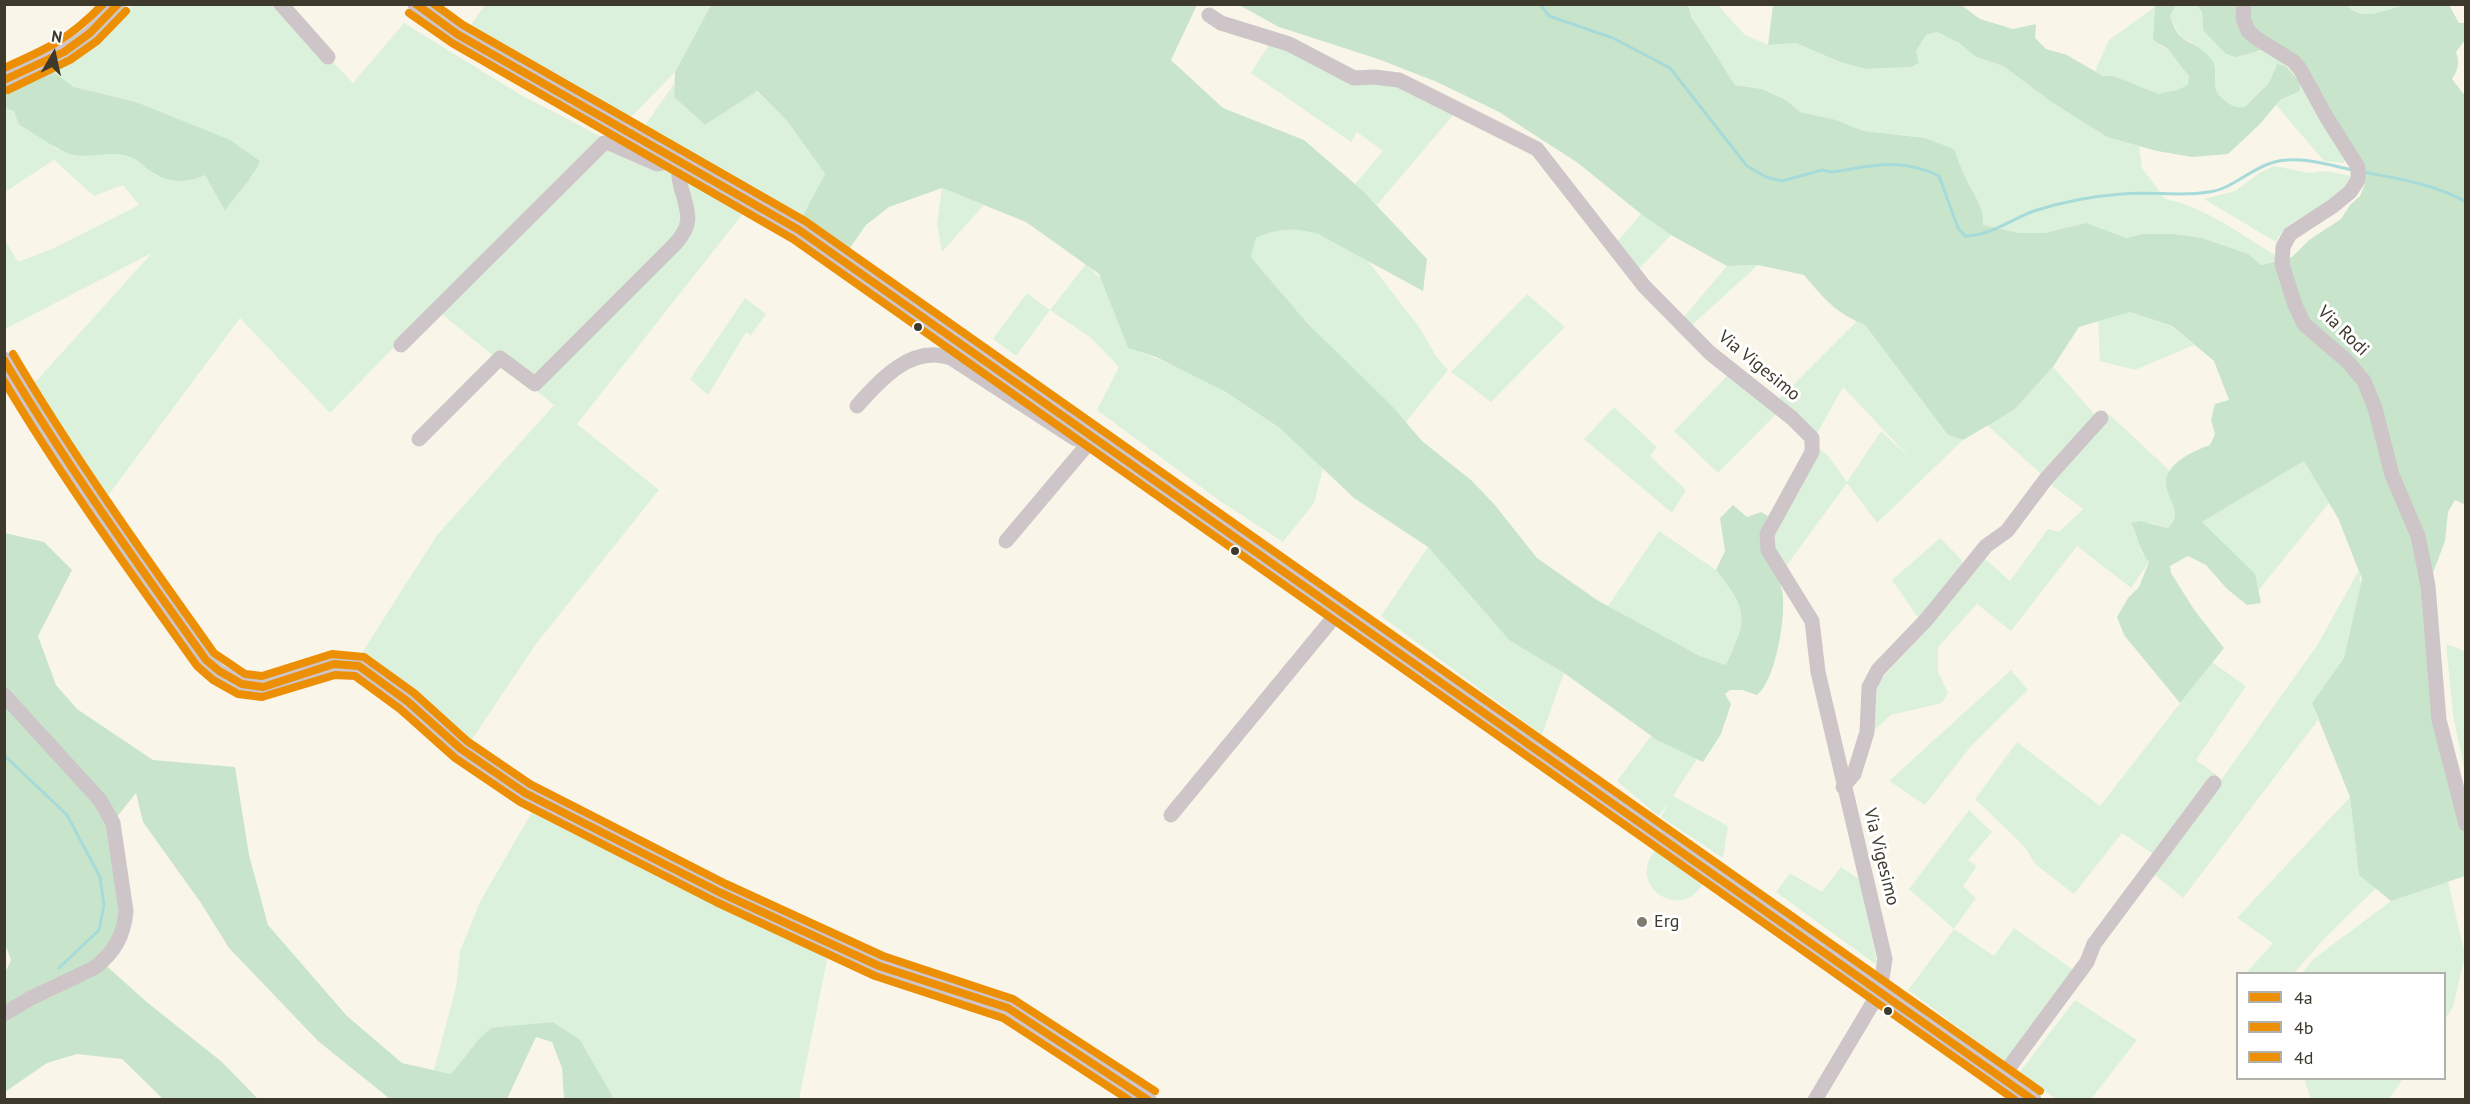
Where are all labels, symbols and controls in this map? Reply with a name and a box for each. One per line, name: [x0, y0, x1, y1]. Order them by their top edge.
north arrow: [24, 24, 84, 84]
text: N: [50, 26, 64, 47]
street label: Via Rodi: [2313, 301, 2373, 361]
unlabelled marker: [912, 321, 924, 333]
street label: Via Vigesimo: [1714, 326, 1804, 406]
unlabelled marker: [1229, 545, 1241, 557]
street label: Via Vigesimo: [1859, 806, 1903, 908]
place label: Erg: [1654, 911, 1679, 933]
marker: Erg: [1635, 915, 1649, 929]
legend: [2236, 972, 2446, 1080]
text: 4a: [2294, 986, 2313, 1009]
unlabelled marker: [1882, 1005, 1894, 1017]
text: 4b: [2294, 1016, 2314, 1039]
text: 4d: [2294, 1046, 2314, 1069]

